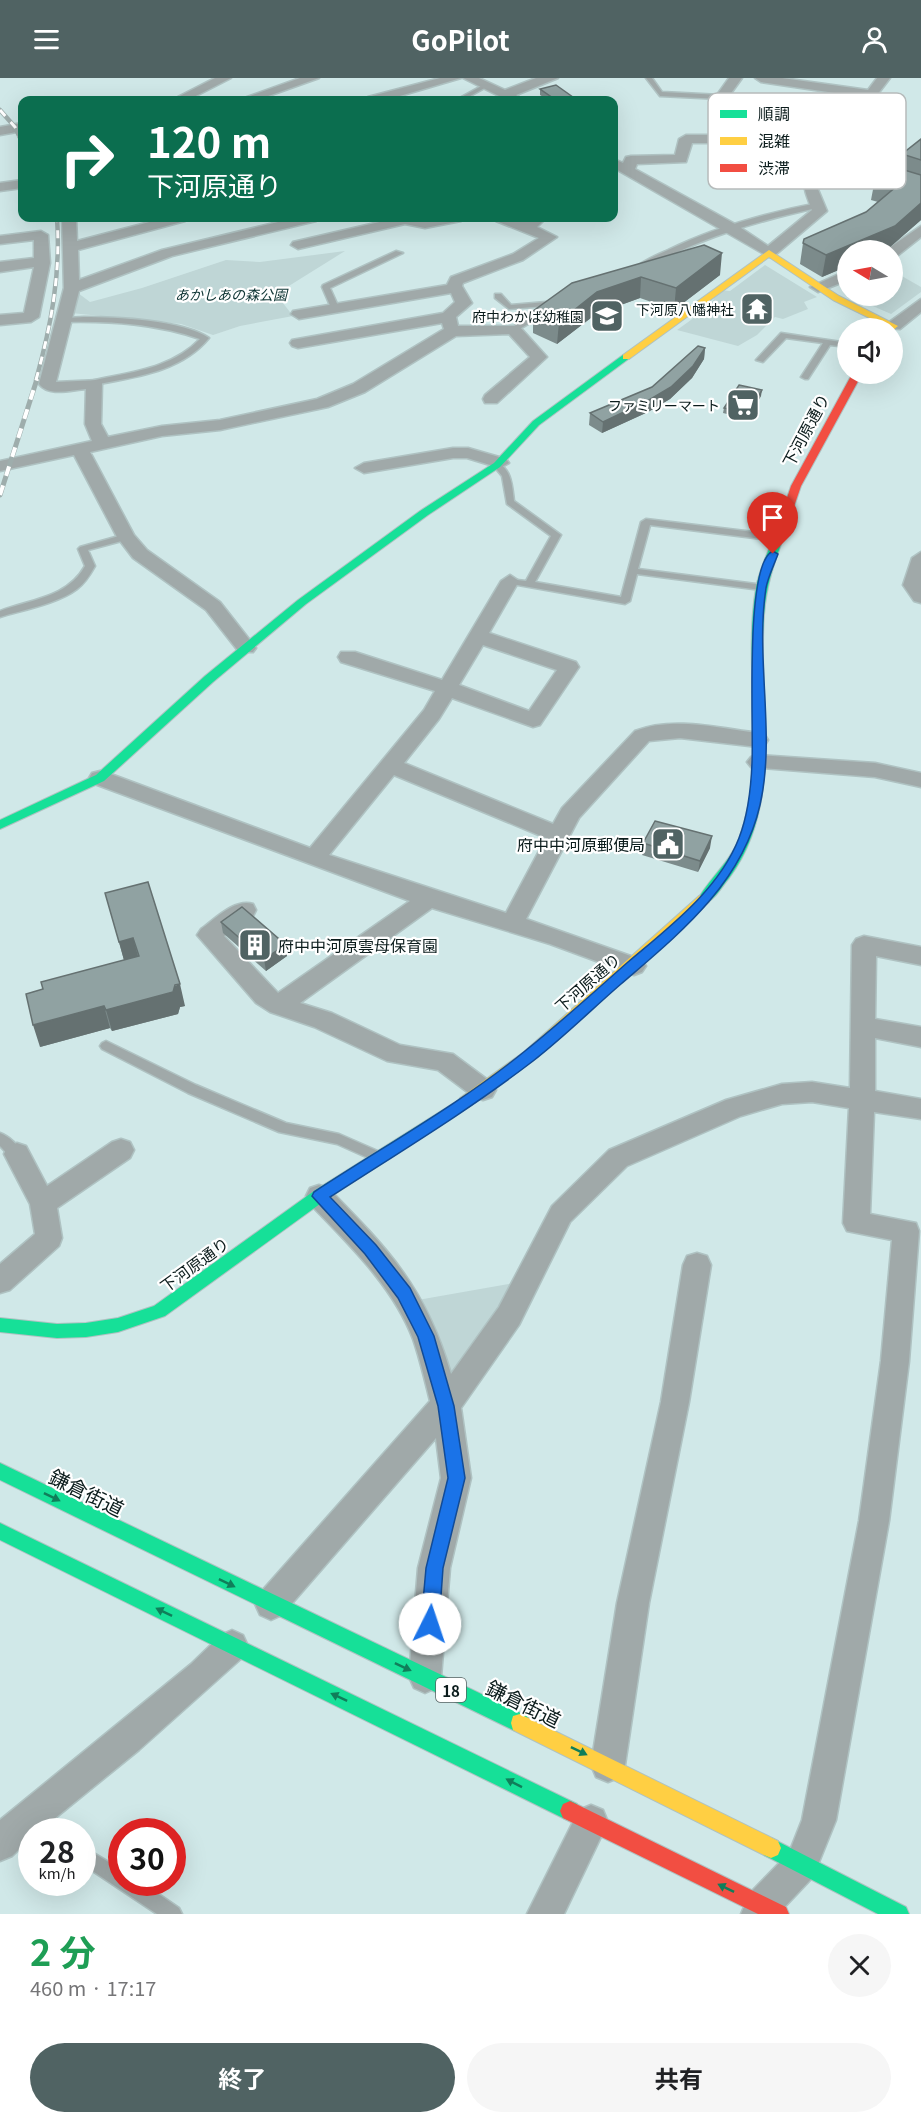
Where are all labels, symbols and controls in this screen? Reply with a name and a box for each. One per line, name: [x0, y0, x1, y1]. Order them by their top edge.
text: GoPilot: [411, 20, 510, 59]
icon: menu: [30, 23, 63, 56]
icon: person: [858, 23, 891, 56]
legend: [708, 93, 906, 189]
text: 順調: [758, 101, 790, 125]
text: 120 m: [147, 109, 271, 170]
icon: right: [48, 120, 126, 198]
text: 混雑: [758, 128, 790, 152]
text: 渋滞: [758, 155, 790, 179]
text: 下河原通り: [147, 165, 282, 204]
north arrow: [837, 240, 903, 306]
map controls: [837, 240, 903, 384]
park label: あかしあの森公園: [175, 284, 289, 304]
temple icon: 下河原八幡神社: [739, 291, 775, 327]
school or university icon: 府中わかば幼稚園: [589, 298, 625, 334]
place label: 下河原八幡神社: [636, 299, 734, 319]
place label: 府中わかば幼稚園: [472, 306, 584, 326]
button: sound: [837, 318, 903, 384]
supermarket icon: ファミリーマート: [725, 387, 761, 423]
street label: 下河原通り: [776, 389, 834, 471]
place label: ファミリーマート: [608, 395, 720, 415]
pin: [747, 492, 798, 554]
icon: arrive: [756, 501, 789, 534]
public building icon: 府中中河原郵便局: [650, 826, 686, 862]
place label: 府中中河原郵便局: [517, 832, 645, 856]
building icon: 府中中河原雲母保育園: [237, 927, 273, 963]
place label: 府中中河原雲母保育園: [278, 933, 438, 957]
street label: 下河原通り: [549, 947, 625, 1017]
street label: 下河原通り: [155, 1231, 233, 1297]
street label: 鎌倉街道: [45, 1461, 129, 1523]
one-way arrow: [44, 1492, 61, 1501]
one-way arrow: [219, 1578, 236, 1587]
position arrow: [398, 1592, 462, 1656]
one-way arrow: [155, 1607, 172, 1617]
one-way arrow: [395, 1663, 412, 1672]
street label: 鎌倉街道: [482, 1672, 566, 1734]
road number: 18: [436, 1678, 466, 1702]
one-way arrow: [330, 1692, 348, 1702]
one-way arrow: [571, 1746, 588, 1756]
one-way arrow: [505, 1779, 522, 1788]
speed limit sign: 30: [108, 1818, 186, 1896]
text: 28: [39, 1828, 75, 1872]
text: km/h: [38, 1862, 76, 1883]
one-way arrow: [718, 1884, 735, 1893]
text: 2 分: [30, 1924, 95, 1976]
button: close: [828, 1934, 891, 1997]
text: 460 m · 17:17: [30, 1973, 156, 2002]
button: 終了: [30, 2043, 455, 2112]
button: 共有: [467, 2043, 891, 2112]

